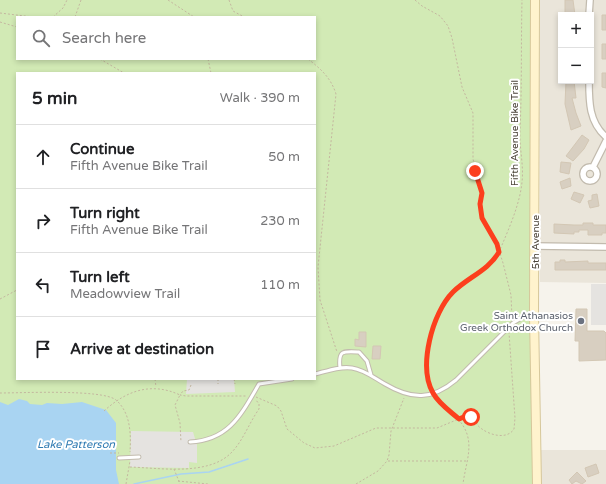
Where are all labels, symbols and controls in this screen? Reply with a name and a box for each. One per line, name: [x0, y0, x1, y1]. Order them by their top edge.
map controls: [558, 12, 594, 84]
button: +: [558, 12, 594, 48]
search box: [16, 16, 316, 60]
icon: search: [30, 27, 52, 49]
text: Search here: [62, 29, 146, 47]
button: −: [558, 48, 594, 84]
street label: Fifth Avenue Bike Trail: [509, 80, 521, 186]
text: 5 min: [32, 88, 77, 109]
text: Walk · 390 m: [220, 90, 300, 106]
text: Continue: [70, 140, 134, 158]
icon: ahead: [32, 146, 54, 168]
text: 50 m: [268, 149, 300, 165]
text: Fifth Avenue Bike Trail: [70, 158, 208, 174]
route end: [466, 162, 484, 180]
text: Turn right: [70, 204, 140, 222]
icon: right: [32, 210, 54, 232]
text: 230 m: [260, 213, 300, 229]
street label: 5th Avenue: [530, 214, 542, 269]
text: Fifth Avenue Bike Trail: [70, 222, 208, 238]
text: Turn left: [70, 268, 130, 286]
icon: left: [32, 274, 54, 296]
text: 110 m: [260, 277, 300, 293]
text: Meadowview Trail: [70, 286, 180, 302]
place label: Saint Athanasios Greek Orthodox Church: [460, 310, 573, 334]
marker: Saint Athanasios Greek Orthodox Church: [576, 316, 586, 326]
icon: arrive: [32, 338, 54, 360]
text: Arrive at destination: [70, 340, 214, 358]
route start: [462, 408, 480, 426]
water label: Lake Patterson: [37, 438, 115, 451]

